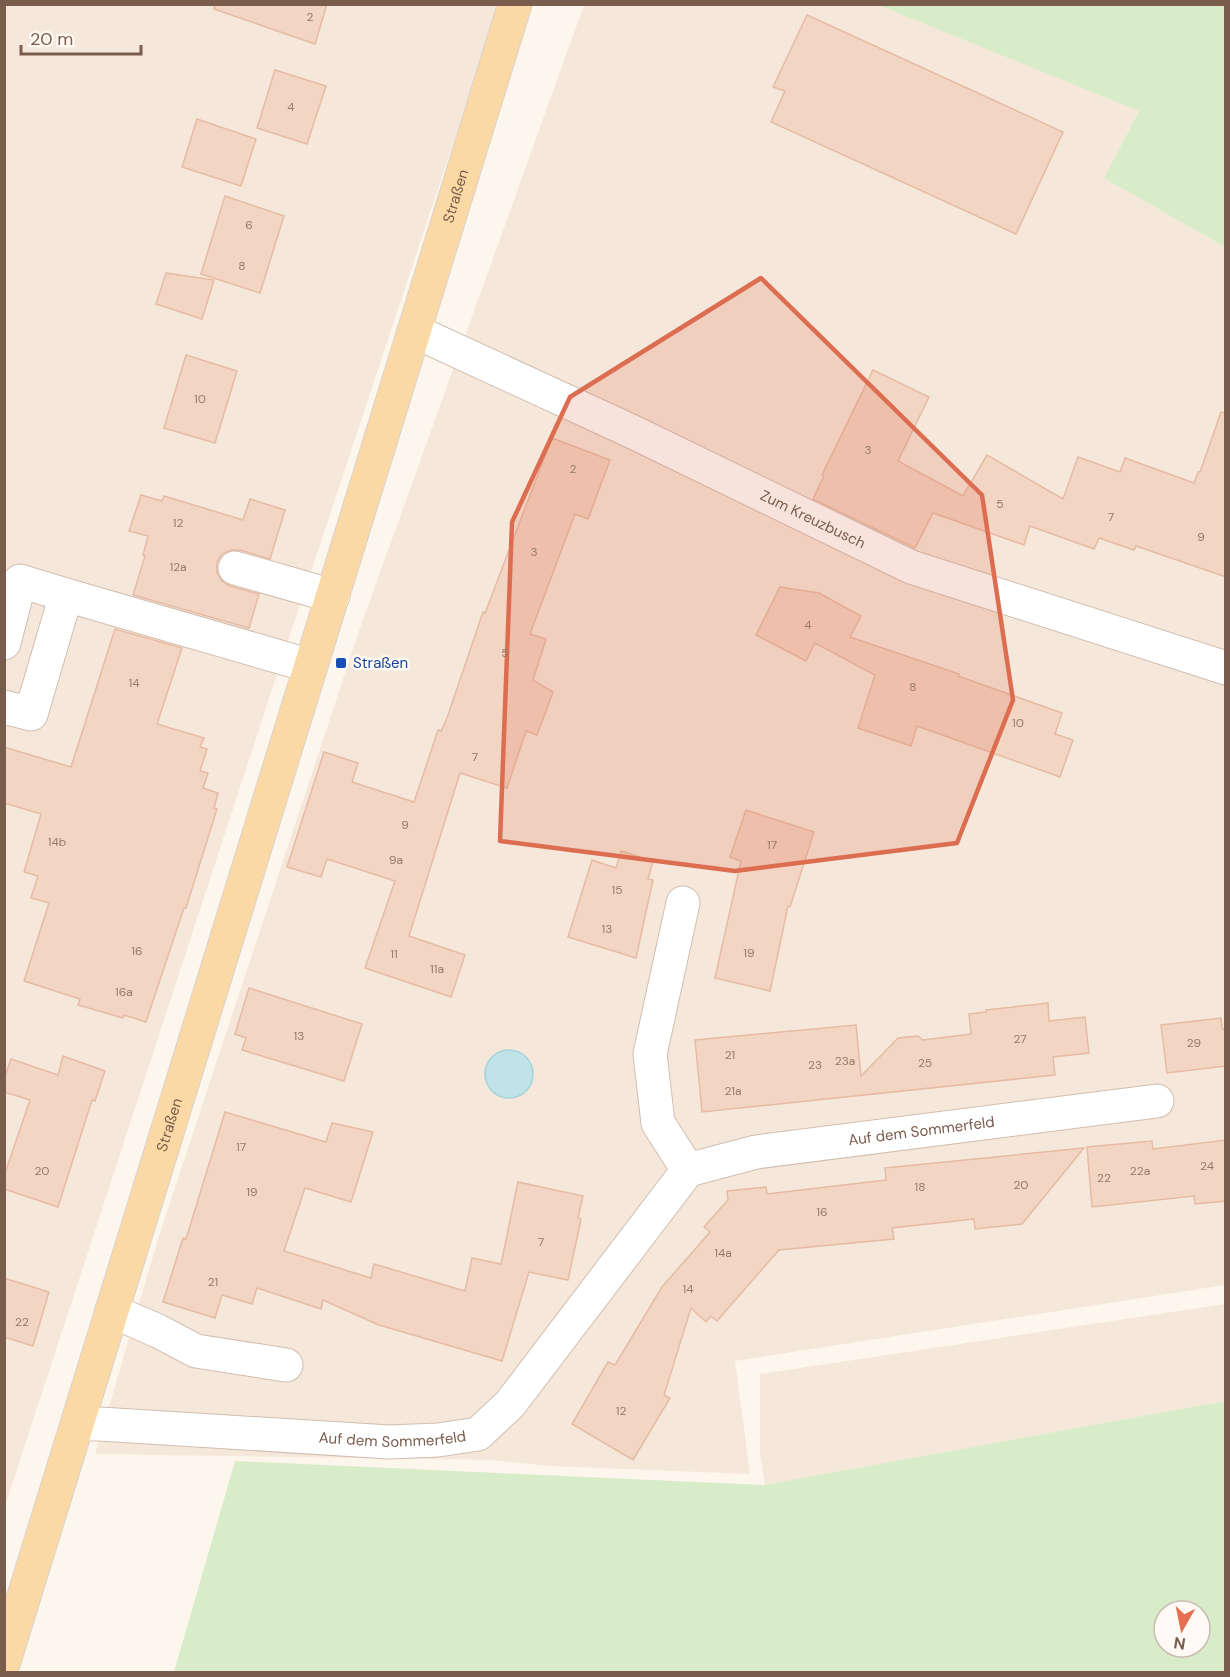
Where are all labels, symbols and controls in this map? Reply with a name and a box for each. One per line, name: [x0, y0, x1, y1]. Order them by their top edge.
house number: 2: [307, 9, 314, 25]
scale bar: [21, 18, 141, 56]
text: 20 m: [30, 27, 73, 51]
house number: 4: [287, 99, 295, 115]
street label: Straßen: [438, 167, 473, 225]
house number: 6: [245, 217, 253, 233]
house number: 8: [238, 258, 246, 274]
house number: 10: [194, 391, 206, 407]
house number: 3: [864, 442, 872, 458]
house number: 2: [570, 461, 577, 477]
street label: Zum Kreuzbusch: [757, 485, 869, 553]
house number: 5: [996, 496, 1004, 512]
house number: 7: [1108, 509, 1114, 525]
house number: 12: [173, 515, 183, 531]
house number: 9: [1197, 529, 1205, 545]
house number: 3: [530, 544, 538, 560]
house number: 12a: [169, 559, 187, 575]
house number: 4: [804, 617, 812, 633]
house number: 5: [501, 645, 509, 661]
place label: Straßen: [353, 653, 408, 673]
marker: Straßen: [334, 656, 348, 670]
house number: 14: [128, 675, 140, 691]
house number: 8: [909, 679, 917, 695]
house number: 10: [1012, 715, 1024, 731]
house number: 7: [472, 749, 478, 765]
house number: 9: [401, 817, 409, 833]
house number: 14b: [48, 834, 66, 850]
house number: 17: [767, 837, 777, 853]
house number: 9a: [389, 852, 403, 868]
house number: 15: [611, 882, 623, 898]
house number: 13: [602, 921, 612, 937]
house number: 16: [131, 943, 143, 959]
house number: 19: [743, 945, 755, 961]
house number: 11: [390, 946, 398, 962]
house number: 11a: [430, 961, 444, 977]
house number: 16a: [115, 984, 133, 1000]
house number: 13: [294, 1028, 304, 1044]
house number: 27: [1013, 1031, 1027, 1047]
house number: 29: [1187, 1035, 1201, 1051]
house number: 21: [725, 1047, 735, 1063]
house number: 23a: [835, 1053, 855, 1069]
house number: 25: [918, 1055, 932, 1071]
house number: 23: [808, 1057, 822, 1073]
house number: 21a: [724, 1083, 742, 1099]
street label: Straßen: [152, 1096, 187, 1154]
street label: Auf dem Sommerfeld: [847, 1112, 996, 1150]
house number: 17: [236, 1139, 246, 1155]
house number: 24: [1200, 1158, 1214, 1174]
house number: 20: [34, 1163, 50, 1179]
house number: 22a: [1130, 1163, 1150, 1179]
house number: 22: [1097, 1170, 1111, 1186]
house number: 20: [1013, 1177, 1029, 1193]
house number: 18: [914, 1179, 926, 1195]
house number: 19: [246, 1184, 258, 1200]
house number: 16: [816, 1204, 828, 1220]
house number: 7: [538, 1234, 544, 1250]
house number: 14a: [714, 1245, 732, 1261]
house number: 21: [208, 1274, 218, 1290]
house number: 14: [682, 1281, 694, 1297]
house number: 22: [15, 1314, 29, 1330]
house number: 12: [616, 1403, 626, 1419]
street label: Auf dem Sommerfeld: [318, 1426, 467, 1452]
north arrow: [1152, 1599, 1212, 1659]
text: N: [1172, 1632, 1187, 1655]

